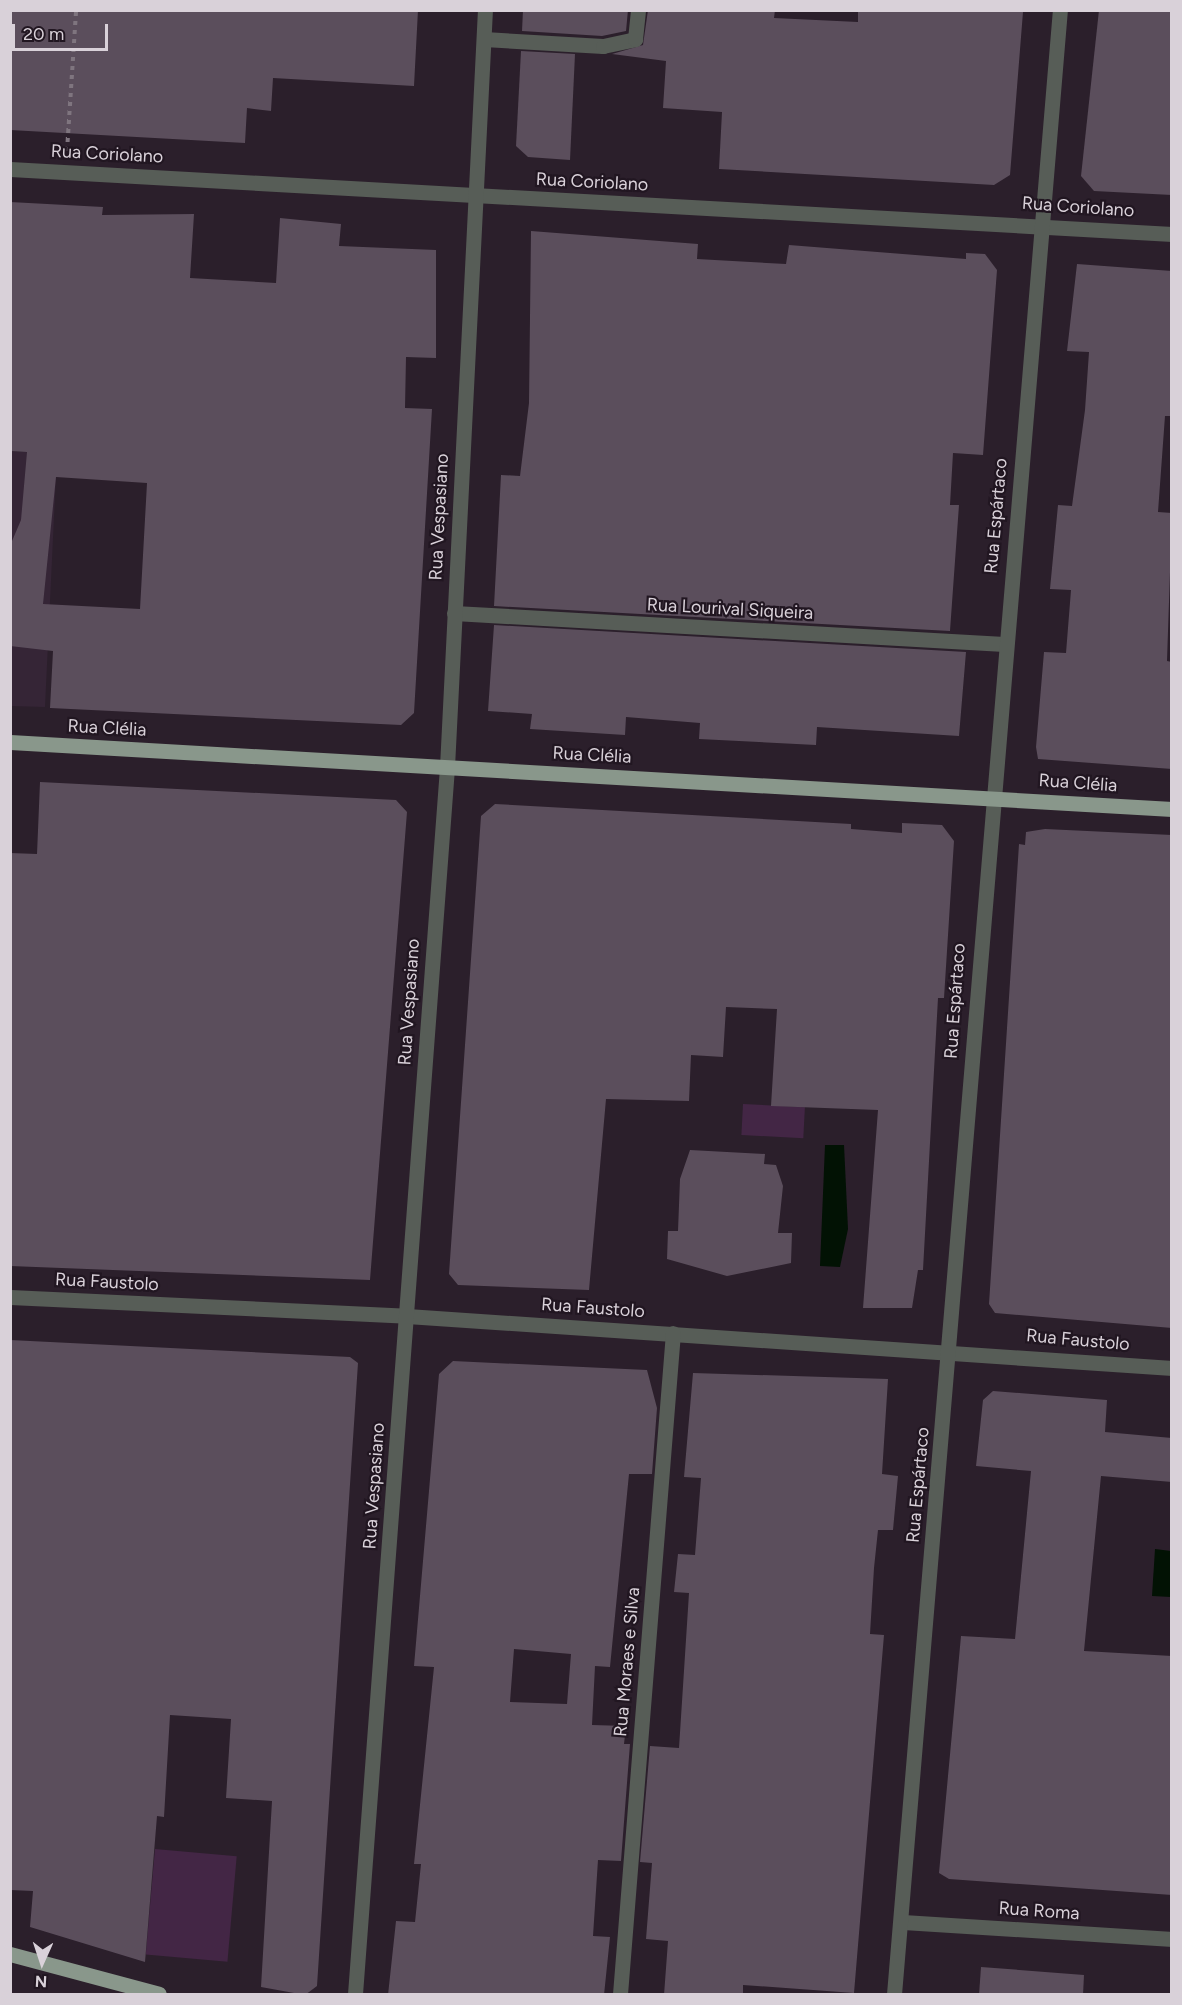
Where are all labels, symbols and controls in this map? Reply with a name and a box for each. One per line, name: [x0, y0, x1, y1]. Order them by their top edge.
scale bar: [15, 12, 111, 50]
text: 20 m: [23, 23, 64, 45]
street label: Rua Coriolano: [50, 140, 164, 168]
street label: Rua Coriolano: [535, 168, 649, 196]
street label: Rua Coriolano: [1021, 192, 1135, 222]
street label: Rua Vespasiano: [425, 453, 453, 581]
street label: Rua Espártaco: [980, 457, 1012, 575]
street label: Rua Lourival Siqueira: [646, 594, 814, 624]
street label: Rua Clélia: [67, 715, 147, 741]
street label: Rua Clélia: [552, 742, 632, 768]
street label: Rua Clélia: [1038, 769, 1118, 797]
street label: Rua Vespasiano: [394, 938, 424, 1066]
street label: Rua Espártaco: [940, 942, 970, 1060]
street label: Rua Faustolo: [55, 1268, 159, 1296]
street label: Rua Faustolo: [540, 1294, 646, 1322]
street label: Rua Faustolo: [1025, 1325, 1131, 1355]
street label: Rua Vespasiano: [359, 1422, 389, 1550]
street label: Rua Espártaco: [902, 1426, 934, 1544]
street label: Rua Moraes e Silva: [610, 1586, 644, 1738]
street label: Rua Roma: [998, 1897, 1080, 1925]
north arrow: [12, 1933, 72, 1993]
text: N: [34, 1972, 48, 1991]

